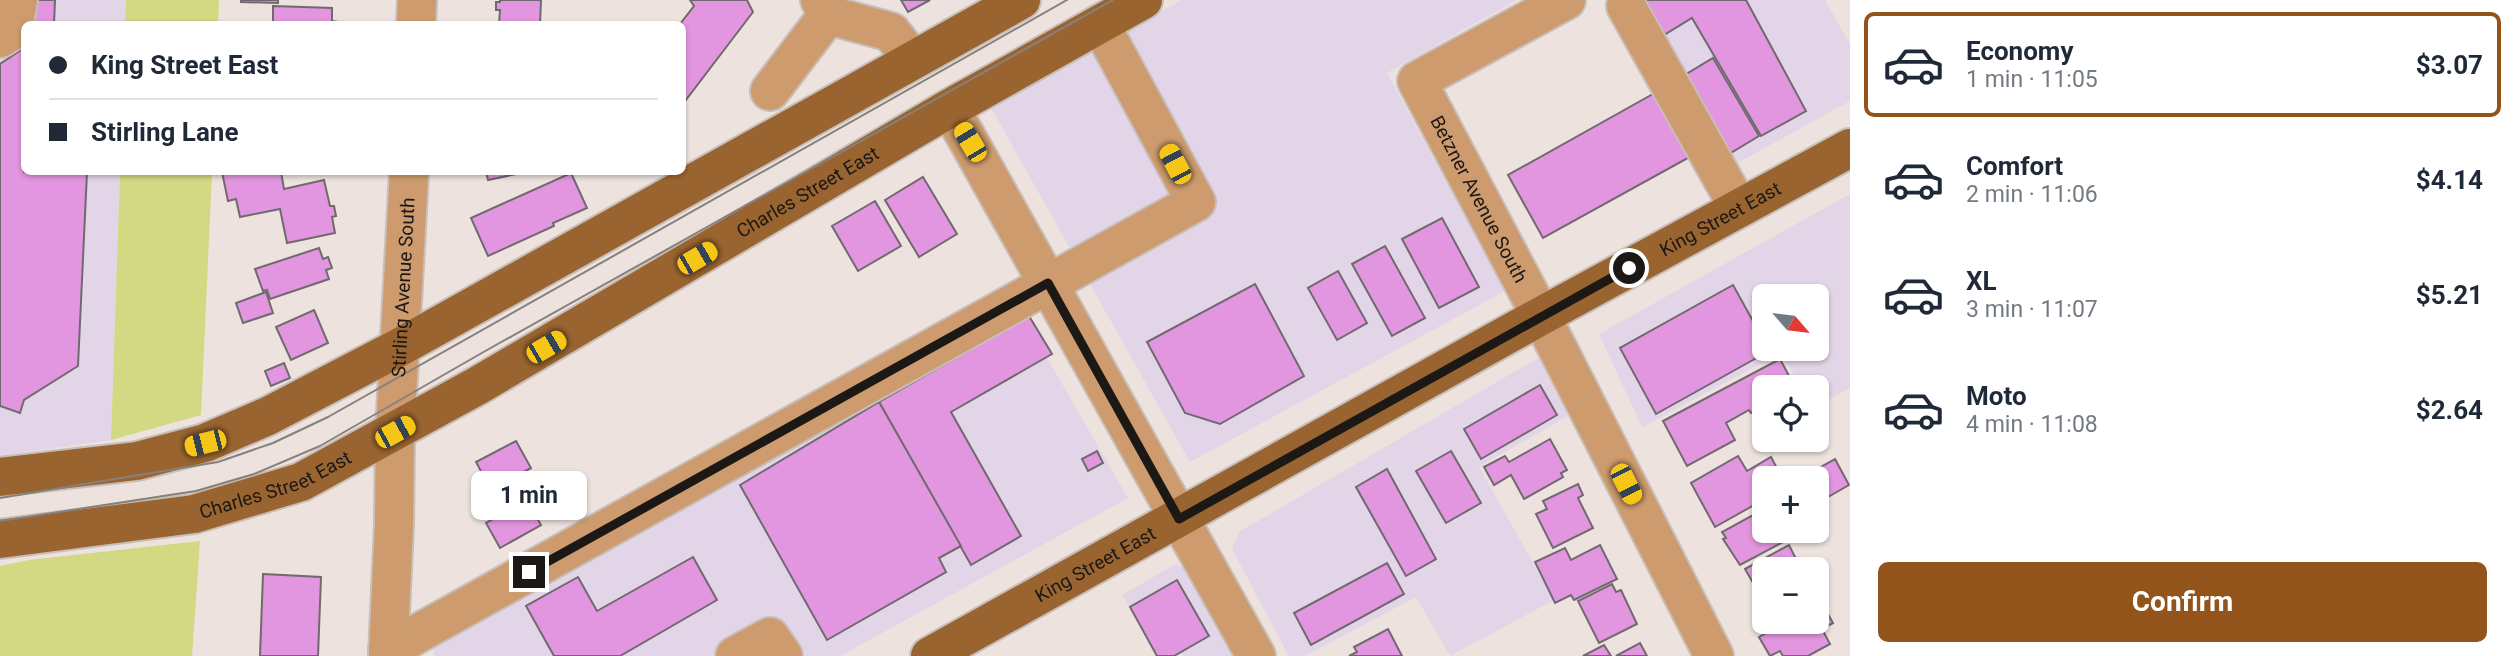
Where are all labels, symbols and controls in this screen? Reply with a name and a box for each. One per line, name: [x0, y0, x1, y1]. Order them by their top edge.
icon: car: [1882, 33, 1945, 96]
text: Economy: [1966, 36, 2073, 66]
text: King Street East: [91, 50, 278, 80]
text: $3.07: [2416, 50, 2483, 80]
text: 1 min · 11:05: [1966, 66, 2098, 93]
street label: Betzner Avenue South: [1426, 112, 1533, 286]
text: Stirling Lane: [91, 117, 238, 147]
car: [951, 119, 990, 165]
street label: Charles Street East: [732, 141, 883, 242]
car: [1156, 141, 1195, 187]
icon: car: [1882, 148, 1945, 211]
text: Comfort: [1966, 151, 2063, 181]
text: $4.14: [2416, 165, 2483, 195]
street label: King Street East: [1655, 176, 1785, 261]
text: 2 min · 11:06: [1966, 181, 2098, 208]
street label: Stirling Avenue South: [386, 197, 419, 378]
car: [674, 238, 721, 278]
route start: [1613, 252, 1645, 284]
icon: car: [1882, 263, 1945, 326]
text: XL: [1966, 266, 1997, 296]
text: $5.21: [2416, 280, 2483, 310]
north arrow: [1752, 284, 1829, 360]
map controls: [1752, 284, 1829, 634]
text: 3 min · 11:07: [1966, 296, 2098, 323]
car: [523, 327, 570, 367]
button: locate: [1752, 375, 1829, 452]
icon: car: [1882, 378, 1945, 441]
text: Moto: [1966, 381, 2027, 411]
text: $2.64: [2416, 395, 2483, 425]
text: 4 min · 11:08: [1966, 411, 2098, 438]
car: [372, 413, 419, 451]
car: [183, 428, 228, 458]
street label: Charles Street East: [196, 445, 355, 523]
car: [1608, 461, 1645, 507]
button: +: [1752, 466, 1829, 543]
callout: 1 min: [471, 470, 587, 520]
text: 1 min: [500, 482, 558, 509]
street label: King Street East: [1031, 521, 1160, 607]
route end: [513, 556, 545, 588]
button: −: [1752, 557, 1829, 634]
button: Confirm: [1878, 562, 2487, 642]

